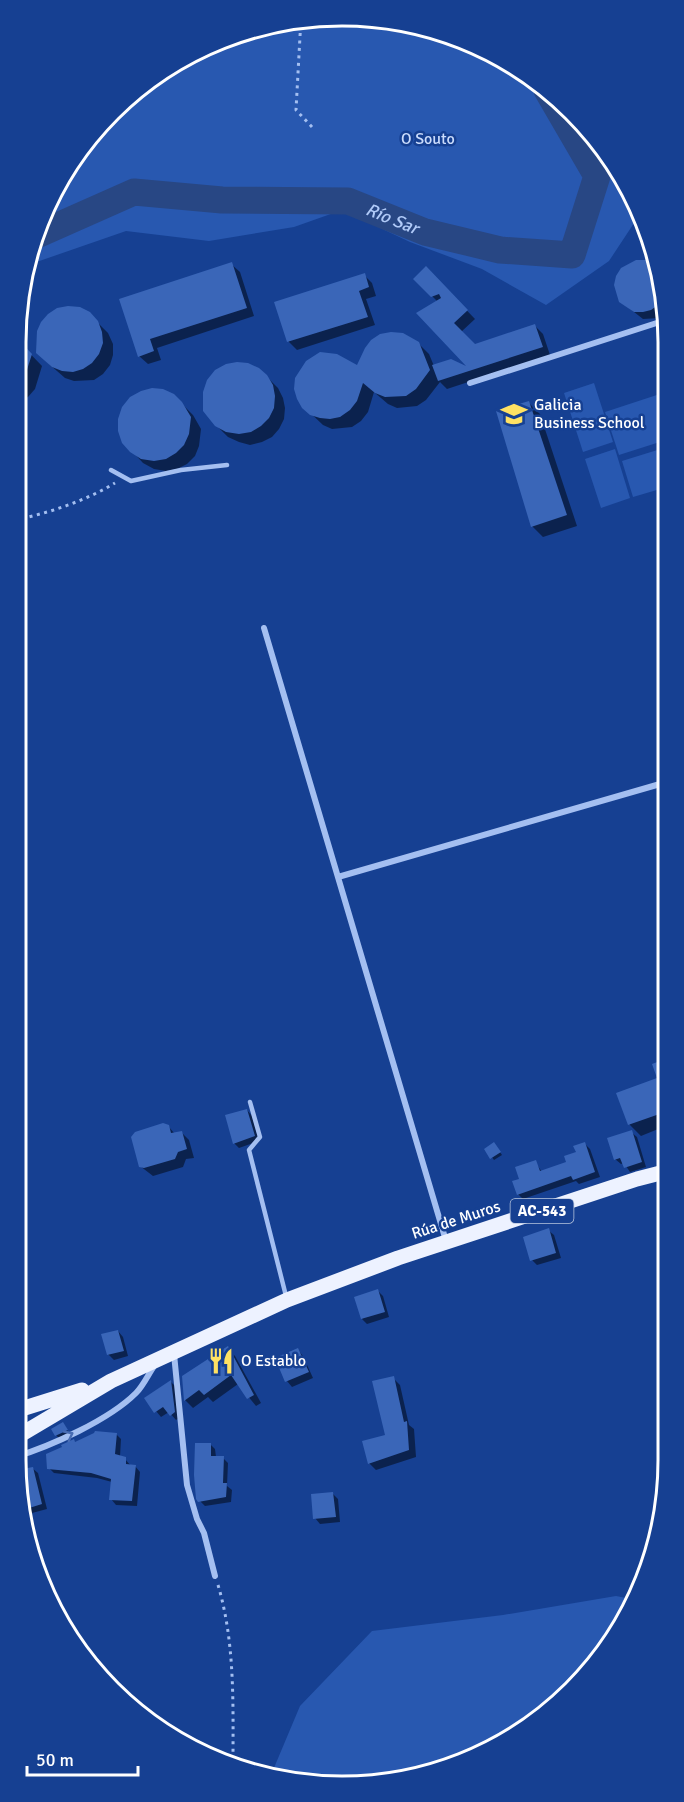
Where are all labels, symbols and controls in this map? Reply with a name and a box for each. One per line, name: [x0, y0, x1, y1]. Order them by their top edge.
park label: O Souto: [401, 129, 455, 149]
water label: Río Sar: [363, 198, 424, 240]
place label: Galicia Business School: [534, 395, 645, 433]
school or university icon: Galicia Business School: [499, 399, 529, 429]
street label: Rúa de Muros: [409, 1196, 503, 1244]
road number: AC-543: [510, 1199, 574, 1223]
restaurant icon: O Establo: [206, 1346, 236, 1376]
place label: O Establo: [241, 1351, 306, 1371]
one-way arrow: [63, 1431, 73, 1442]
scale bar: [27, 1739, 138, 1777]
text: 50 m: [36, 1749, 74, 1771]

